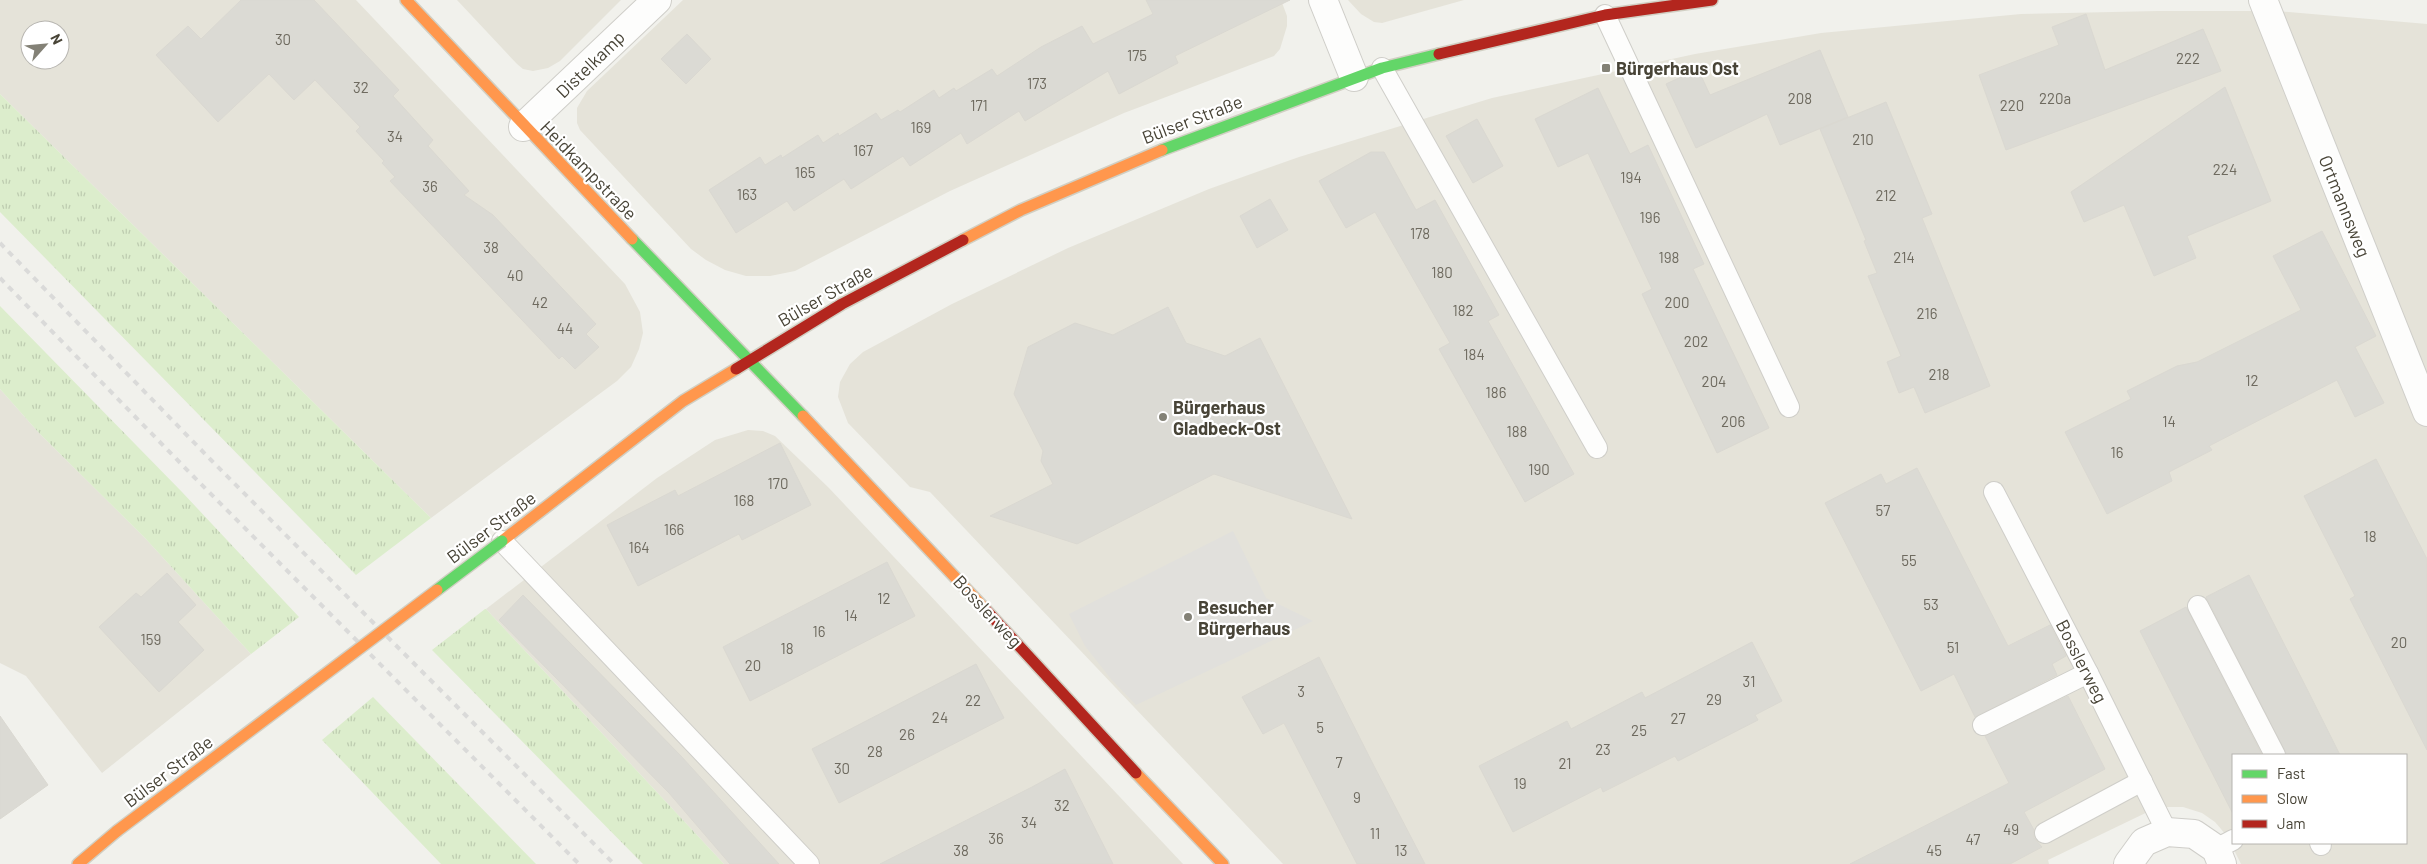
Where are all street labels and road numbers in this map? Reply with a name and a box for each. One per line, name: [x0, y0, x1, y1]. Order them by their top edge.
street label: Distelkamp: [551, 26, 629, 102]
street label: Bülser Straße: [1139, 90, 1245, 148]
street label: Heidkampstraße: [536, 116, 642, 224]
street label: Ortmannsweg: [2315, 152, 2375, 260]
street label: Bülser Straße: [774, 259, 876, 331]
street label: Bülser Straße: [442, 486, 540, 568]
street label: Bosslerweg: [949, 570, 1027, 652]
street label: Bosslerweg: [2052, 616, 2112, 706]
street label: Bülser Straße: [119, 730, 217, 812]

